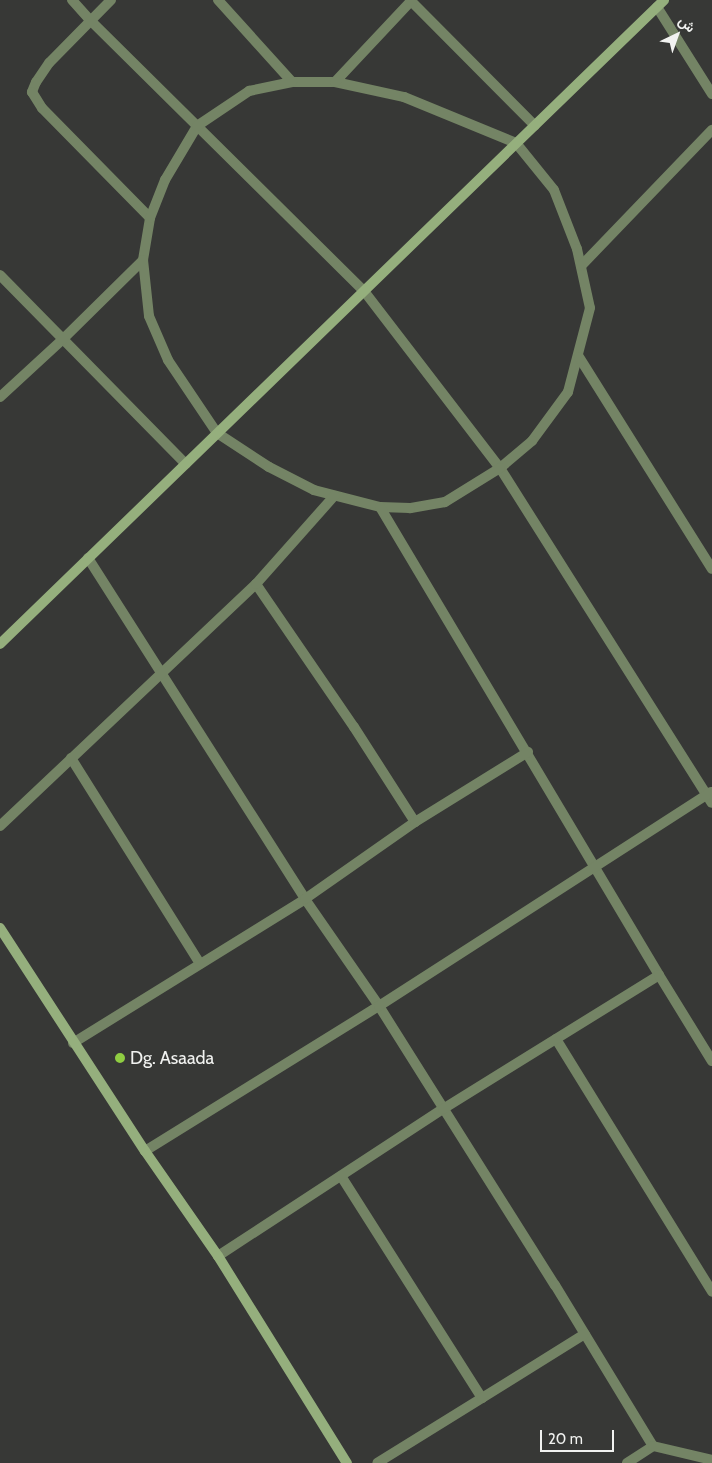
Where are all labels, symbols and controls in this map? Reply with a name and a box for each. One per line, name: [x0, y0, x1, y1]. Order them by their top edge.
north arrow: [652, 10, 702, 60]
text: ش: [675, 12, 699, 36]
place label: Dg. Asaada: [130, 1047, 214, 1069]
marker: Dg. Asaada: [114, 1052, 126, 1064]
scale bar: [542, 1420, 616, 1452]
text: 20 m: [548, 1430, 583, 1448]

